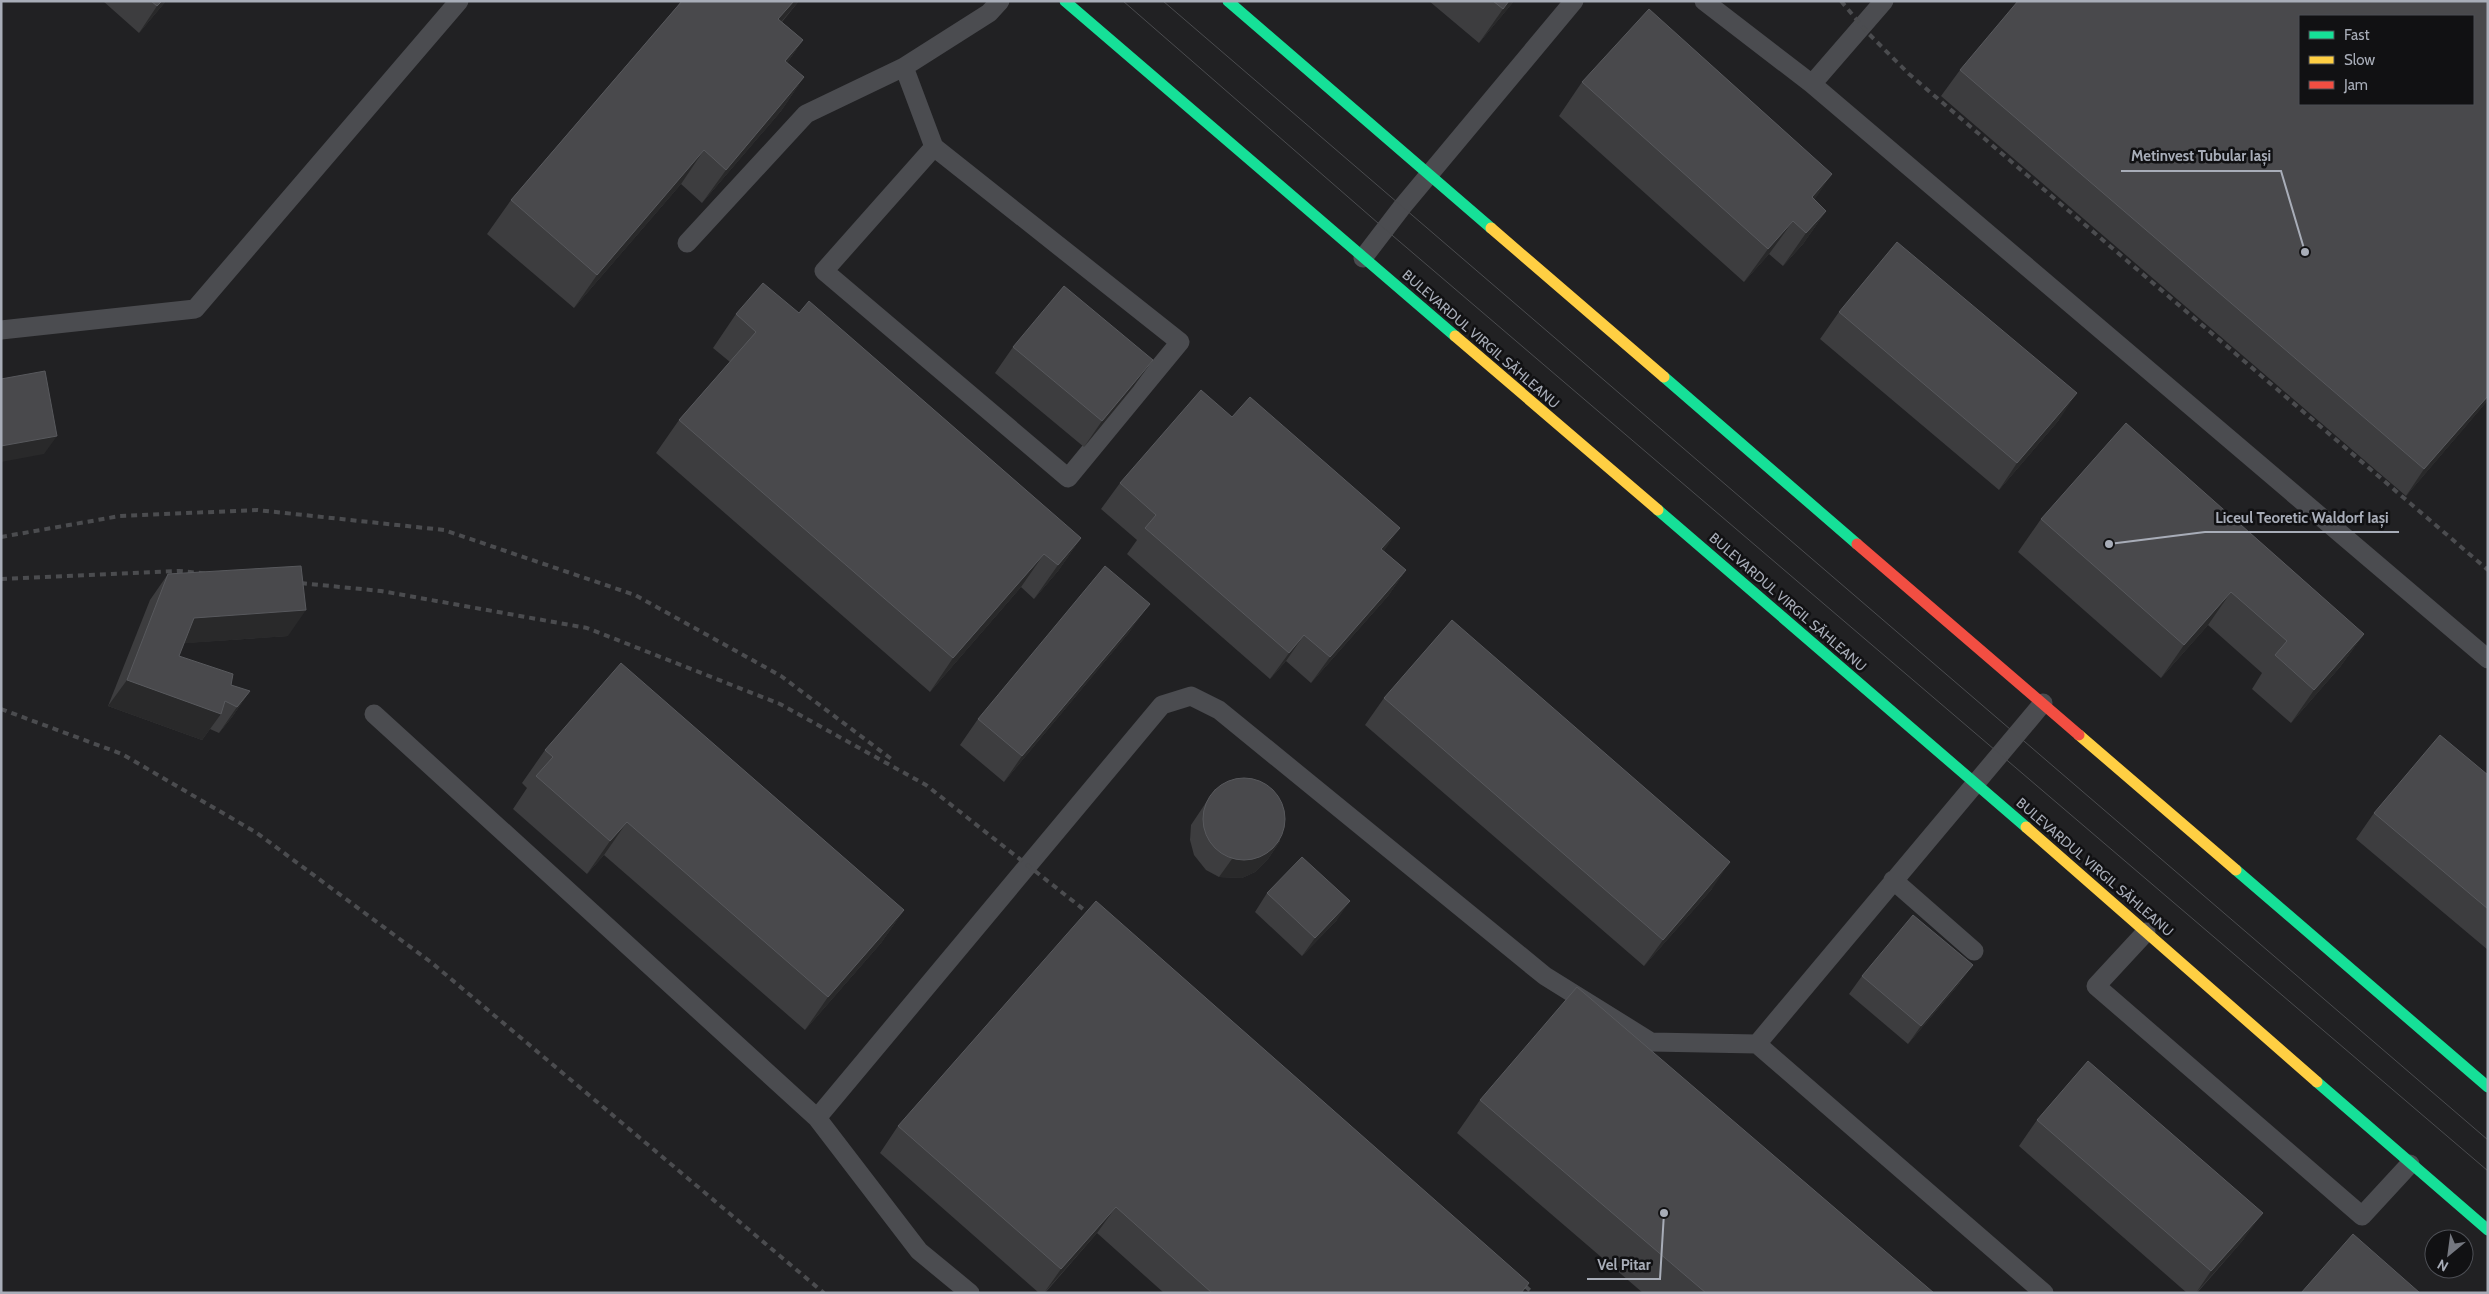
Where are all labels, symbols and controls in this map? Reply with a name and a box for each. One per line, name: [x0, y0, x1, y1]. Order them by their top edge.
legend: [2299, 15, 2474, 105]
text: Fast: [2344, 26, 2369, 44]
text: Slow: [2344, 51, 2375, 69]
text: Jam: [2343, 76, 2368, 94]
callout: Metinvest Tubular Iași: [2121, 141, 2281, 171]
text: Metinvest Tubular Iași: [2131, 147, 2271, 166]
street label: BULEVARDUL VIRGIL SĂHLEANU: [1399, 266, 1563, 412]
callout: Liceul Teoretic Waldorf Iași: [2205, 502, 2399, 532]
text: Liceul Teoretic Waldorf Iași: [2215, 509, 2389, 528]
street label: BULEVARDUL VIRGIL SĂHLEANU: [1706, 529, 1870, 675]
street label: BULEVARDUL VIRGIL SĂHLEANU: [2013, 794, 2177, 940]
north arrow: [2424, 1229, 2474, 1279]
callout: Vel Pitar: [1587, 1249, 1660, 1279]
text: N: [2434, 1255, 2451, 1276]
text: Vel Pitar: [1597, 1256, 1651, 1274]

